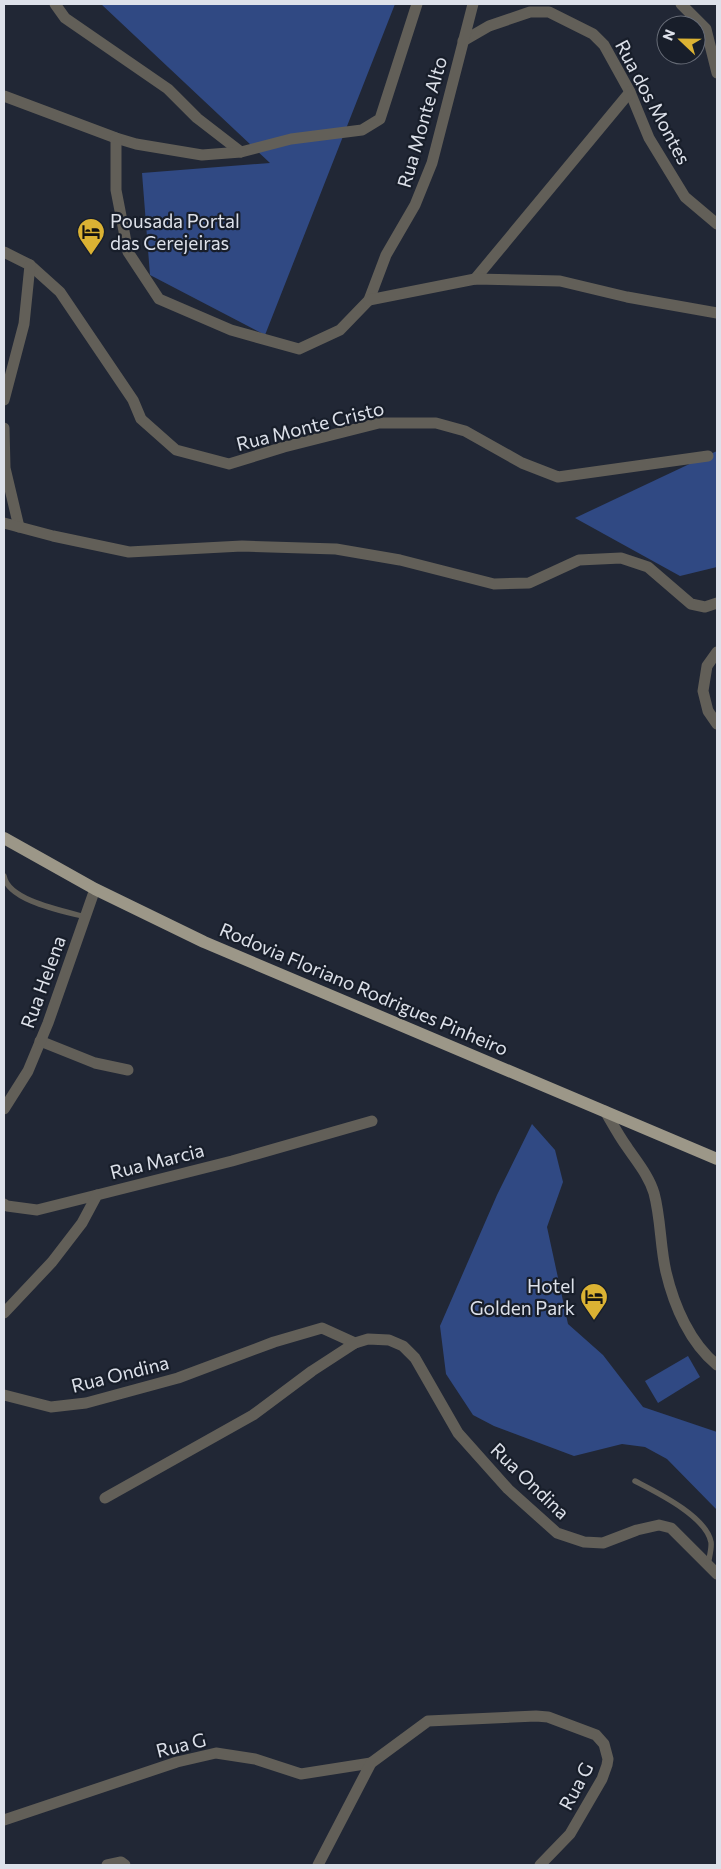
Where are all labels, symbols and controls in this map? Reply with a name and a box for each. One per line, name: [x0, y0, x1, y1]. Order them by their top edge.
north arrow: [656, 15, 706, 65]
text: N: [659, 27, 678, 43]
street label: Rua dos Montes: [611, 35, 696, 168]
street label: Rua Monte Alto: [392, 54, 451, 190]
place label: Pousada Portal das Cerejeiras: [110, 209, 240, 254]
hotel icon: Pousada Portal das Cerejeiras: [76, 217, 106, 256]
street label: Rua Monte Cristo: [234, 396, 386, 455]
street label: Rodovia Floriano Rodrigues Pinheiro: [216, 917, 512, 1060]
street label: Rua Helena: [15, 932, 70, 1031]
street label: Rua Marcia: [107, 1138, 206, 1183]
place label: Hotel Golden Park: [470, 1274, 575, 1319]
hotel icon: Hotel Golden Park: [579, 1282, 609, 1321]
street label: Rua Ondina: [69, 1350, 171, 1397]
street label: Rua Ondina: [486, 1438, 574, 1524]
street label: Rua G: [153, 1727, 208, 1762]
street label: Rua G: [553, 1758, 598, 1814]

